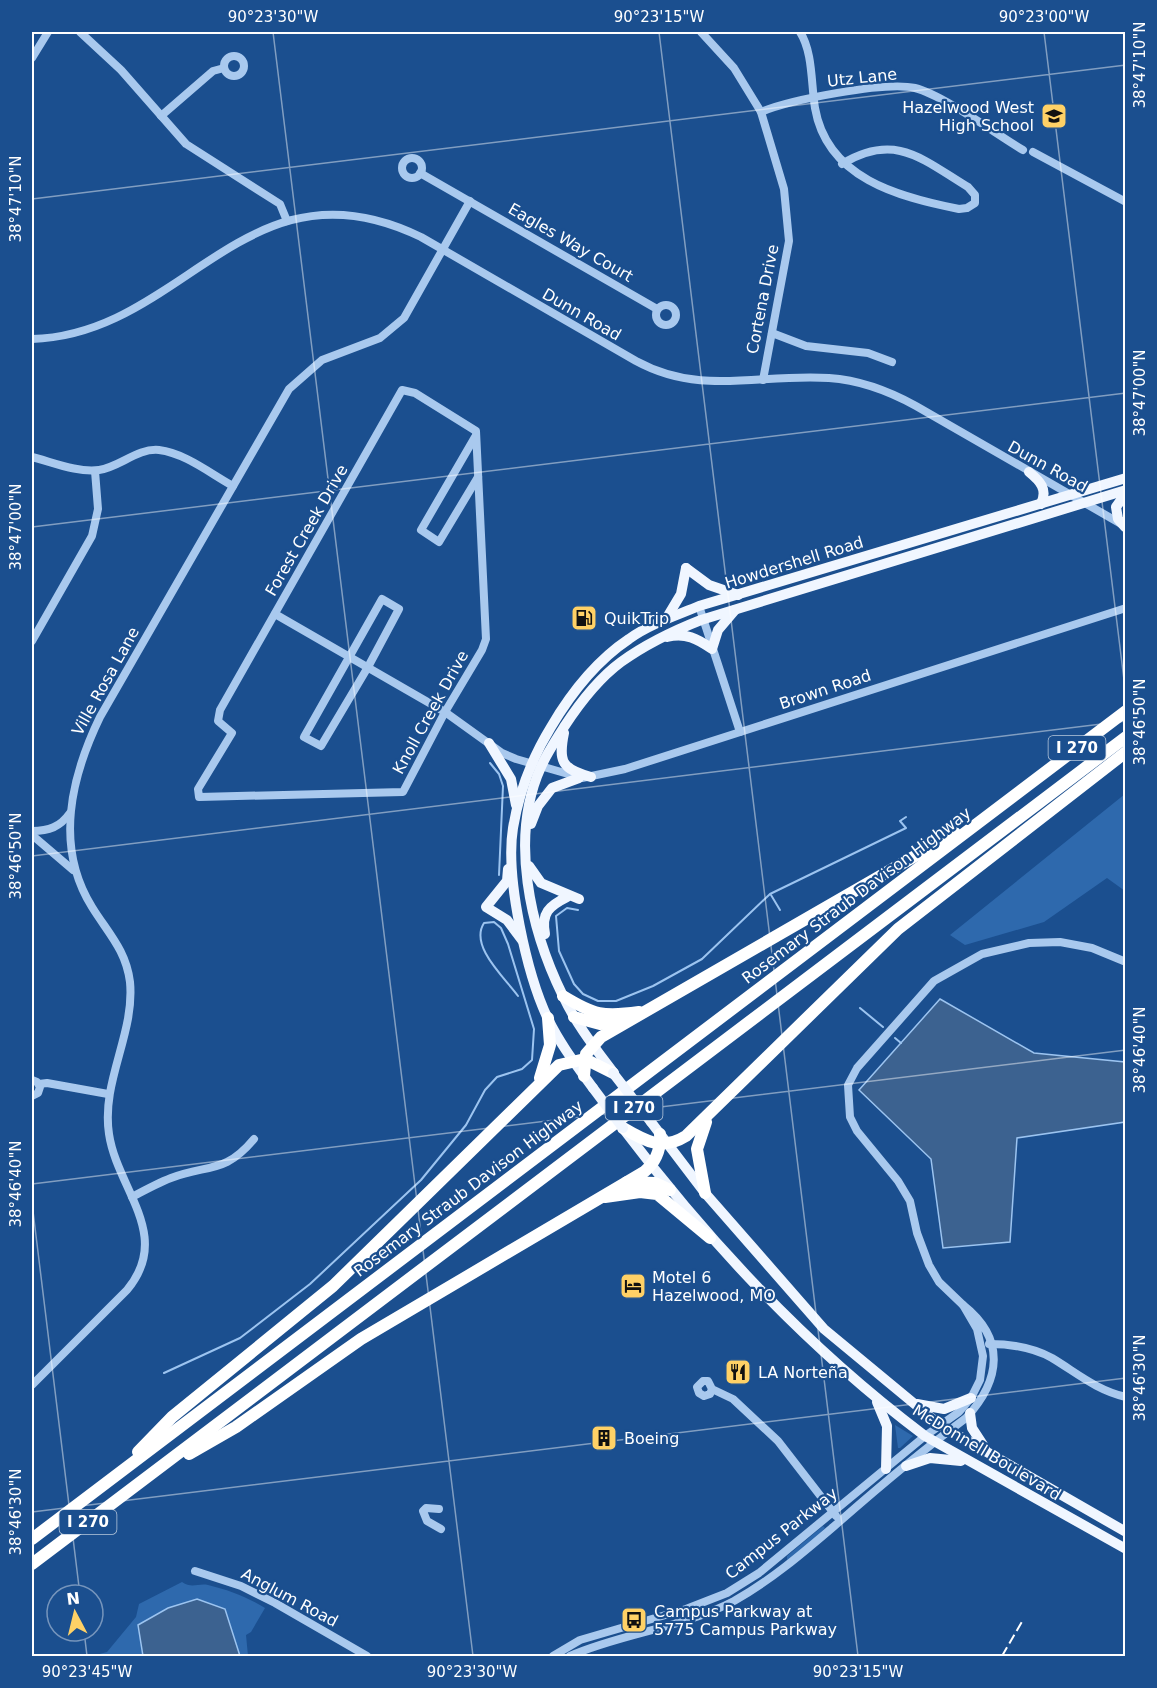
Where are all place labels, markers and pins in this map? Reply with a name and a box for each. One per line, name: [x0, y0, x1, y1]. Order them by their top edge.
place label: Hazelwood West High School: [902, 98, 1034, 135]
school or university icon: Hazelwood West High School: [1039, 101, 1069, 131]
fuel station icon: QuikTrip: [569, 603, 599, 633]
place label: QuikTrip: [604, 609, 669, 628]
place label: Motel 6 Hazelwood, MO: [652, 1268, 776, 1305]
hotel icon: Motel 6 Hazelwood, MO: [618, 1271, 648, 1301]
restaurant icon: LA Norteña: [723, 1357, 753, 1387]
place label: LA Norteña: [758, 1363, 848, 1382]
building icon: Boeing: [589, 1423, 619, 1453]
place label: Boeing: [624, 1429, 679, 1448]
place label: Campus Parkway at 5775 Campus Parkway: [654, 1602, 837, 1639]
bus stop icon: Campus Parkway at 5775 Campus Parkway: [619, 1605, 649, 1635]

